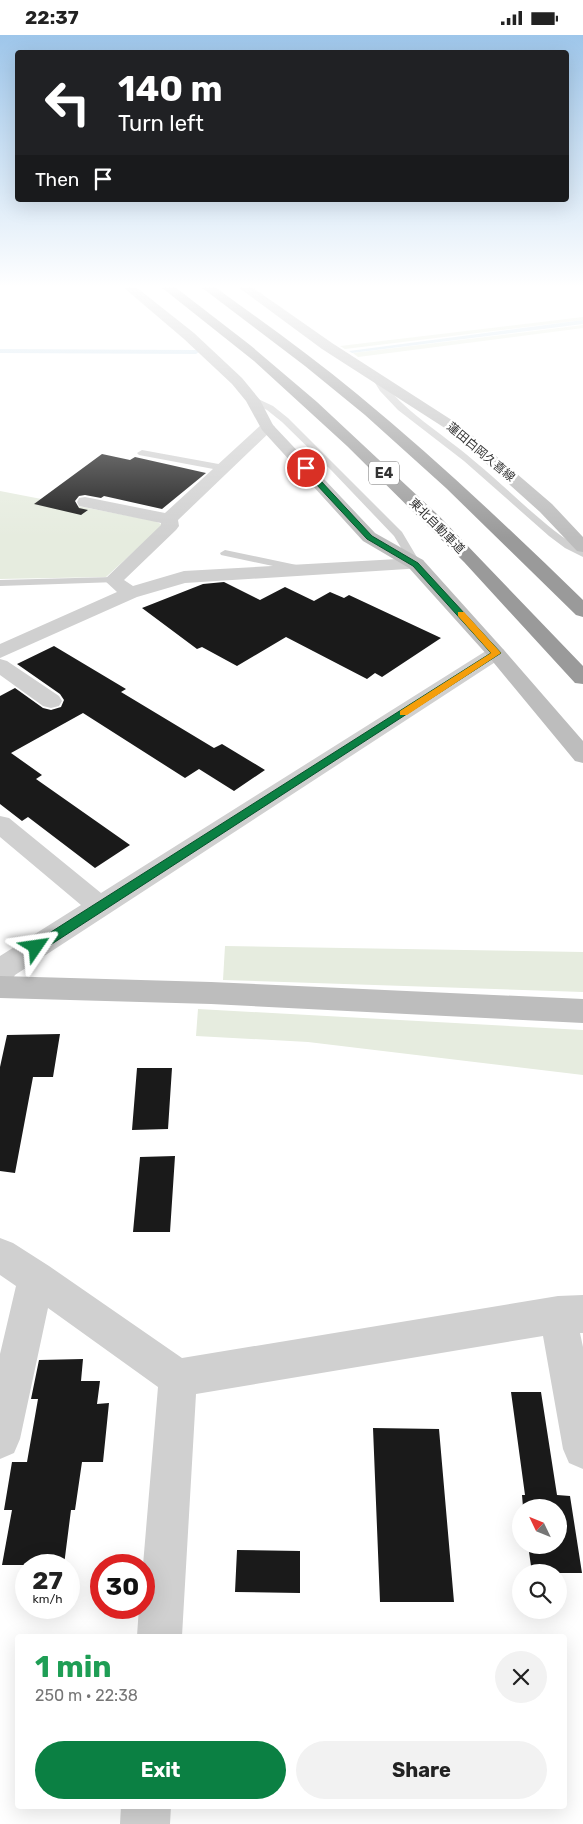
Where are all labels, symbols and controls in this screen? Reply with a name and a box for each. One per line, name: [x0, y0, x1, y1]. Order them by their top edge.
text: 22:37: [25, 6, 79, 29]
text: 140 m: [118, 68, 223, 110]
icon: left: [35, 70, 100, 135]
text: Turn left: [118, 110, 204, 137]
icon: arrive: [89, 165, 117, 193]
text: Then: [35, 168, 79, 191]
street label: 蓮田白岡久喜線: [444, 420, 518, 484]
pin: [285, 447, 327, 489]
icon: arrive: [292, 454, 320, 482]
road number: E4: [369, 461, 399, 484]
street label: 東北自動車道: [407, 496, 467, 556]
position arrow: [9, 920, 61, 972]
north arrow: [512, 1499, 568, 1554]
map controls: [512, 1499, 567, 1619]
speed limit sign: 30: [90, 1554, 155, 1619]
button: search: [512, 1564, 567, 1619]
text: 27: [32, 1566, 63, 1595]
text: km/h: [33, 1592, 62, 1606]
text: 1 min: [35, 1649, 112, 1685]
button: close: [495, 1651, 547, 1703]
text: 250 m · 22:38: [35, 1686, 138, 1705]
button: Exit: [35, 1741, 286, 1799]
button: Share: [296, 1741, 547, 1799]

